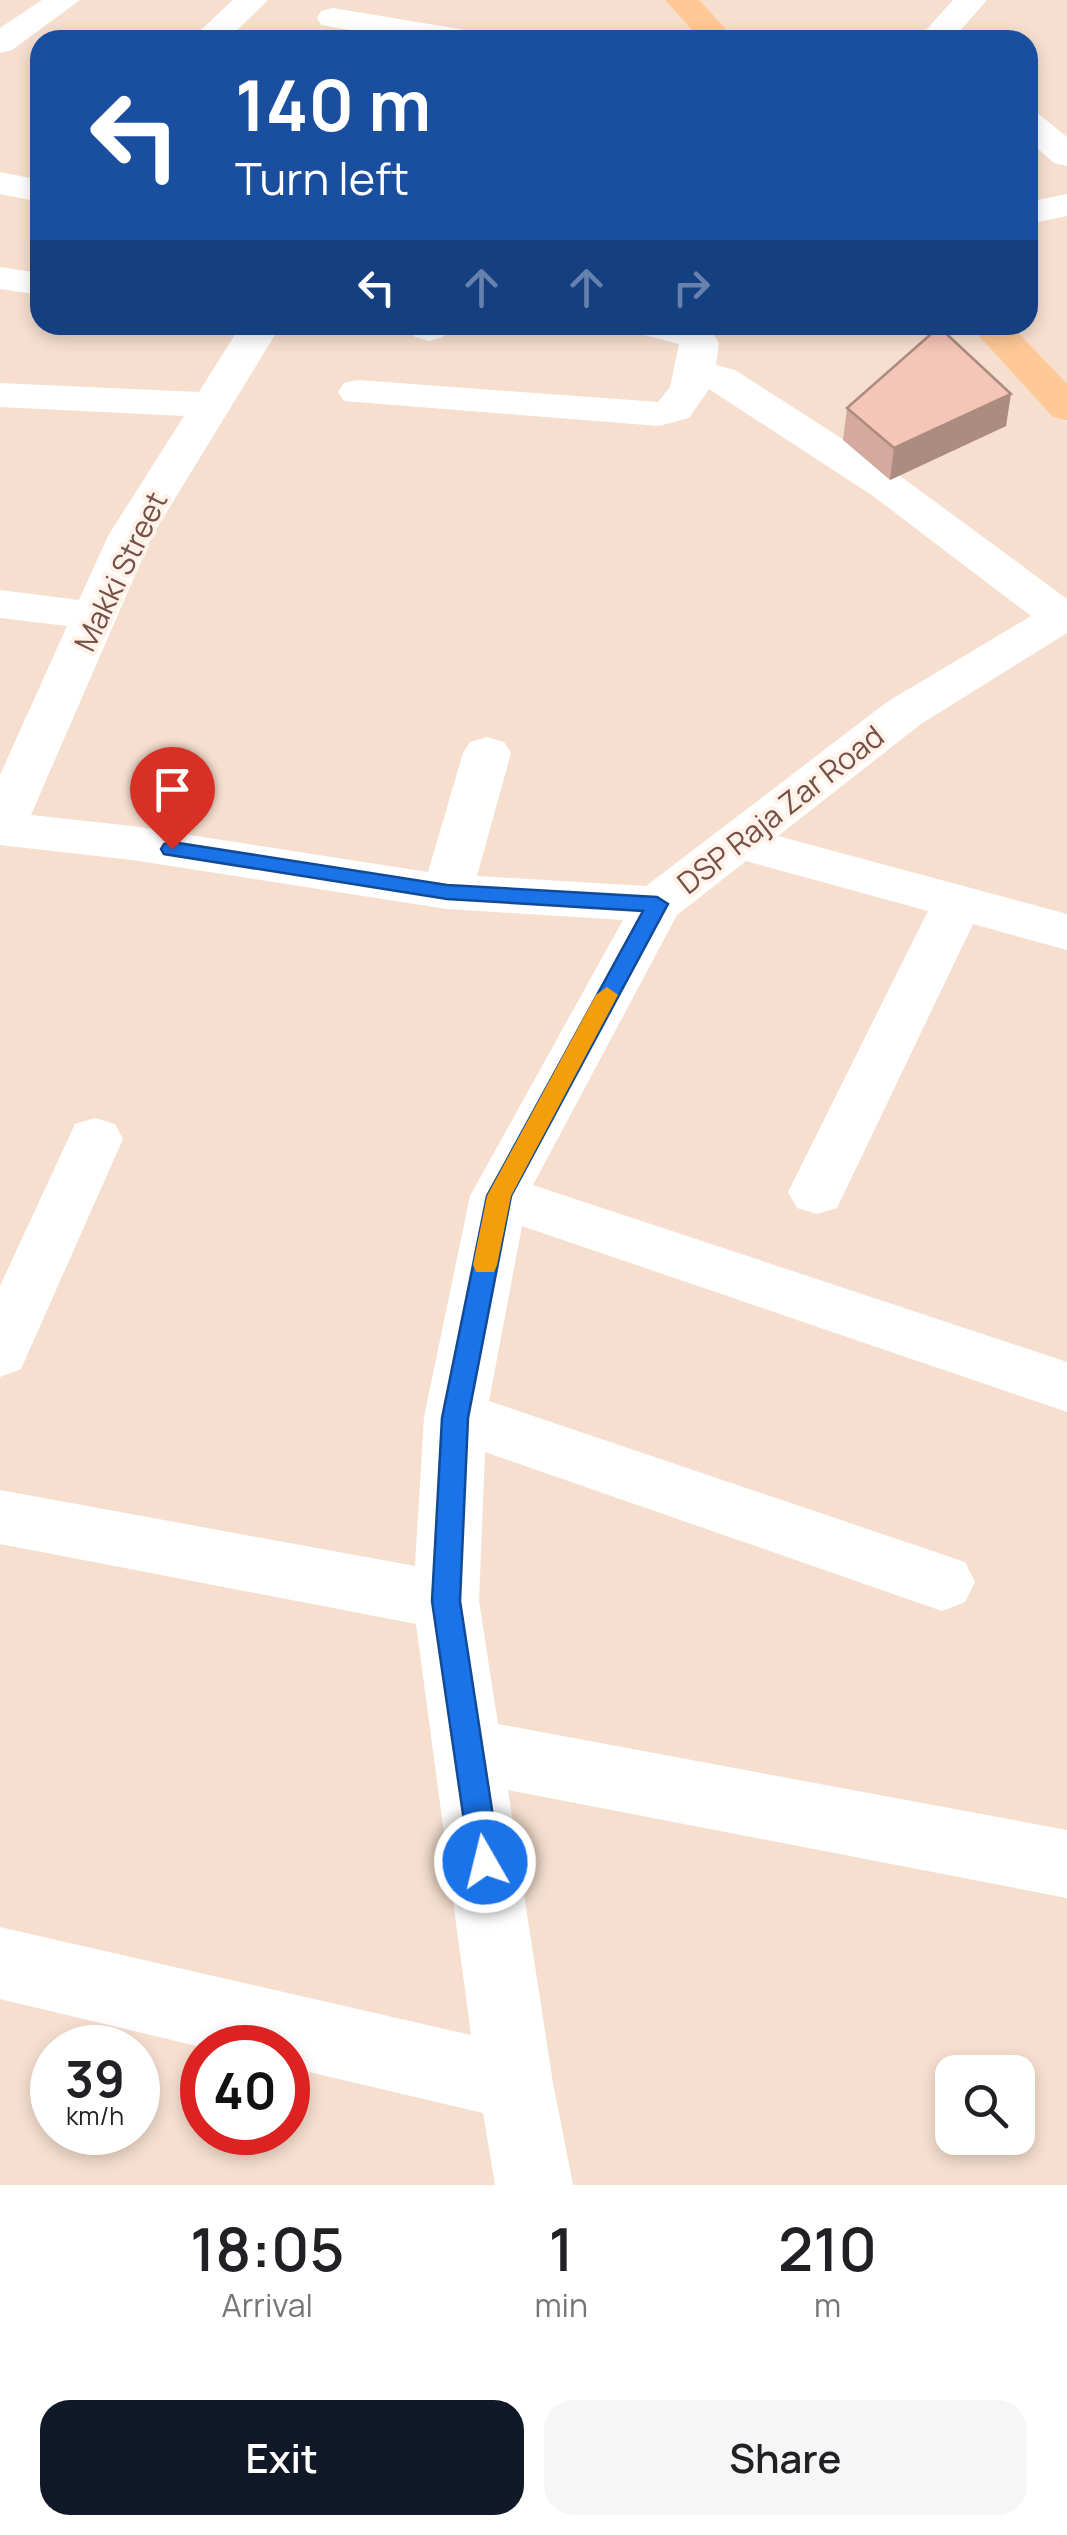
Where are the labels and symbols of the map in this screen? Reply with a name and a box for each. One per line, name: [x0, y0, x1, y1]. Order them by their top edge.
street label: Makki Street: [64, 484, 176, 658]
street label: DSP Raja Zar Road: [668, 715, 892, 903]
pin: [130, 747, 215, 850]
position arrow: [433, 1810, 537, 1914]
speed limit sign: 40: [180, 2025, 310, 2155]

